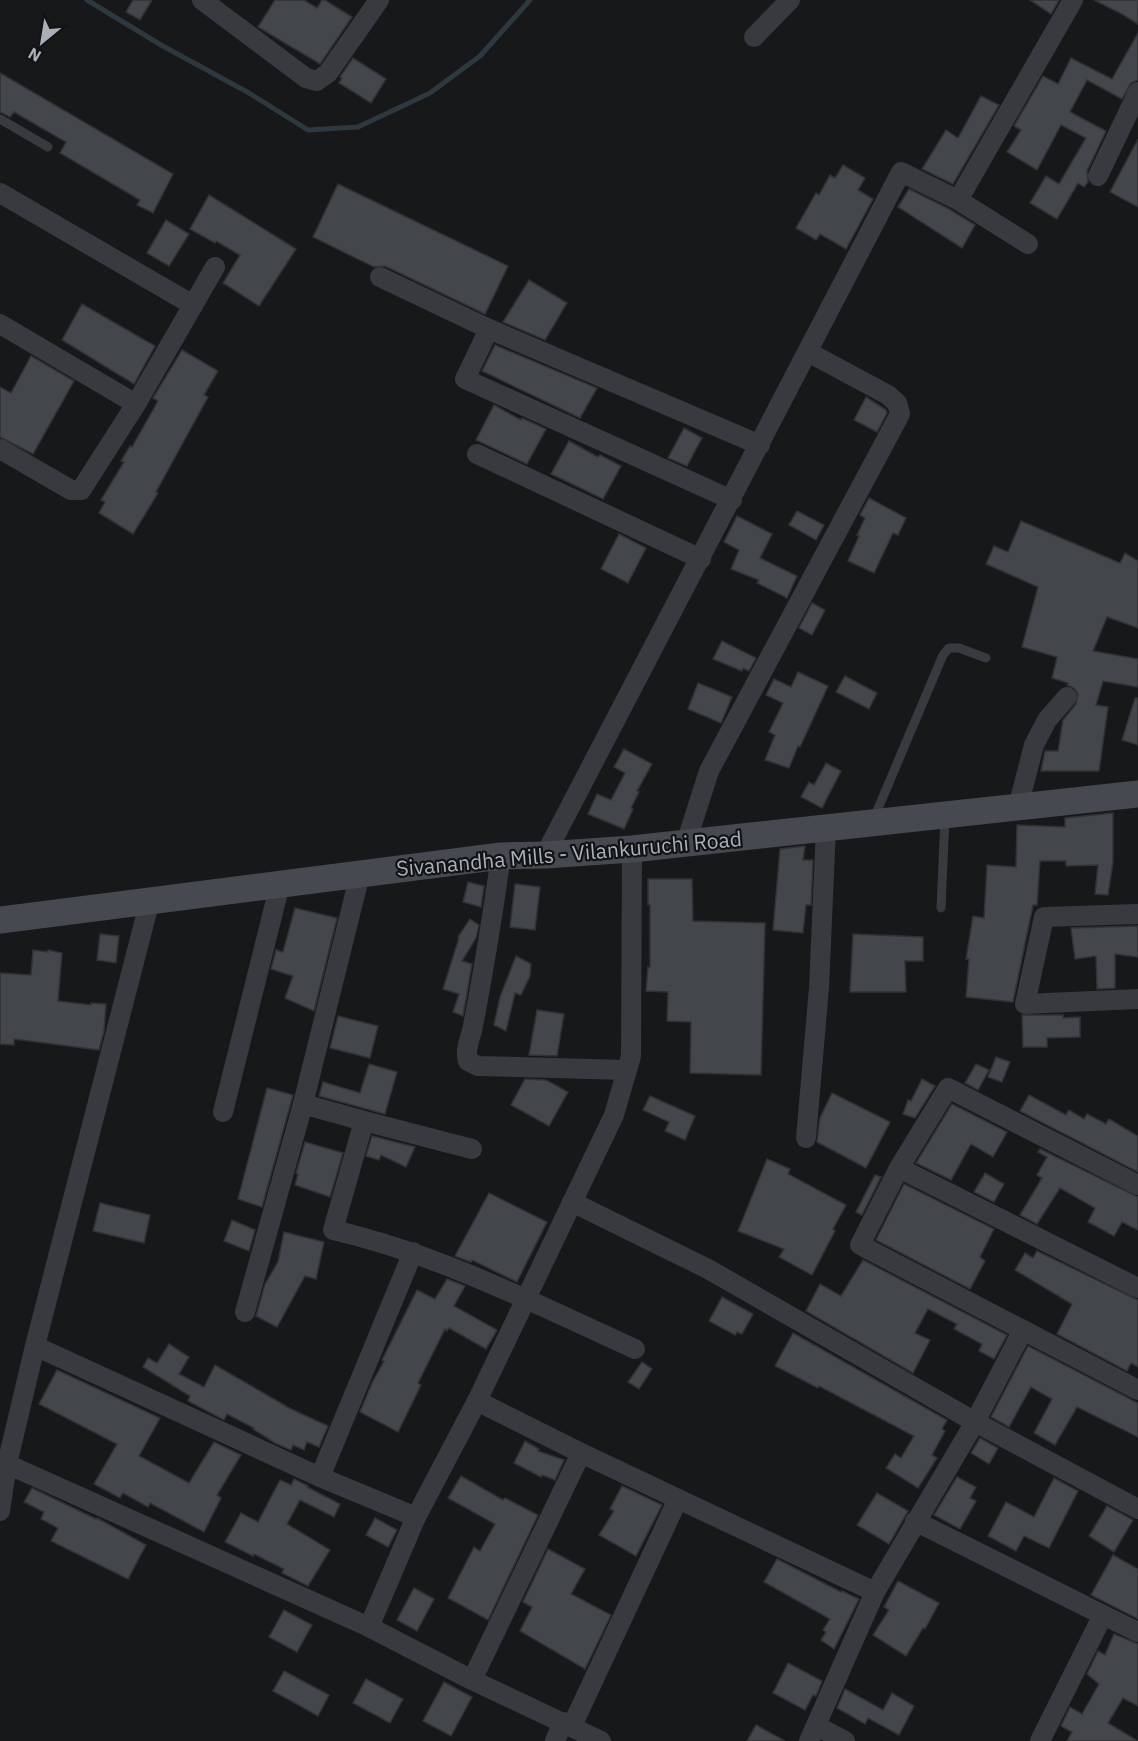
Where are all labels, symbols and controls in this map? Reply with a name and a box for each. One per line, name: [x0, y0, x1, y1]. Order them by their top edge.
north arrow: [12, 12, 72, 72]
text: N: [24, 43, 45, 67]
street label: Sivanandha Mills - Vilankuruchi Road: [395, 824, 743, 882]

